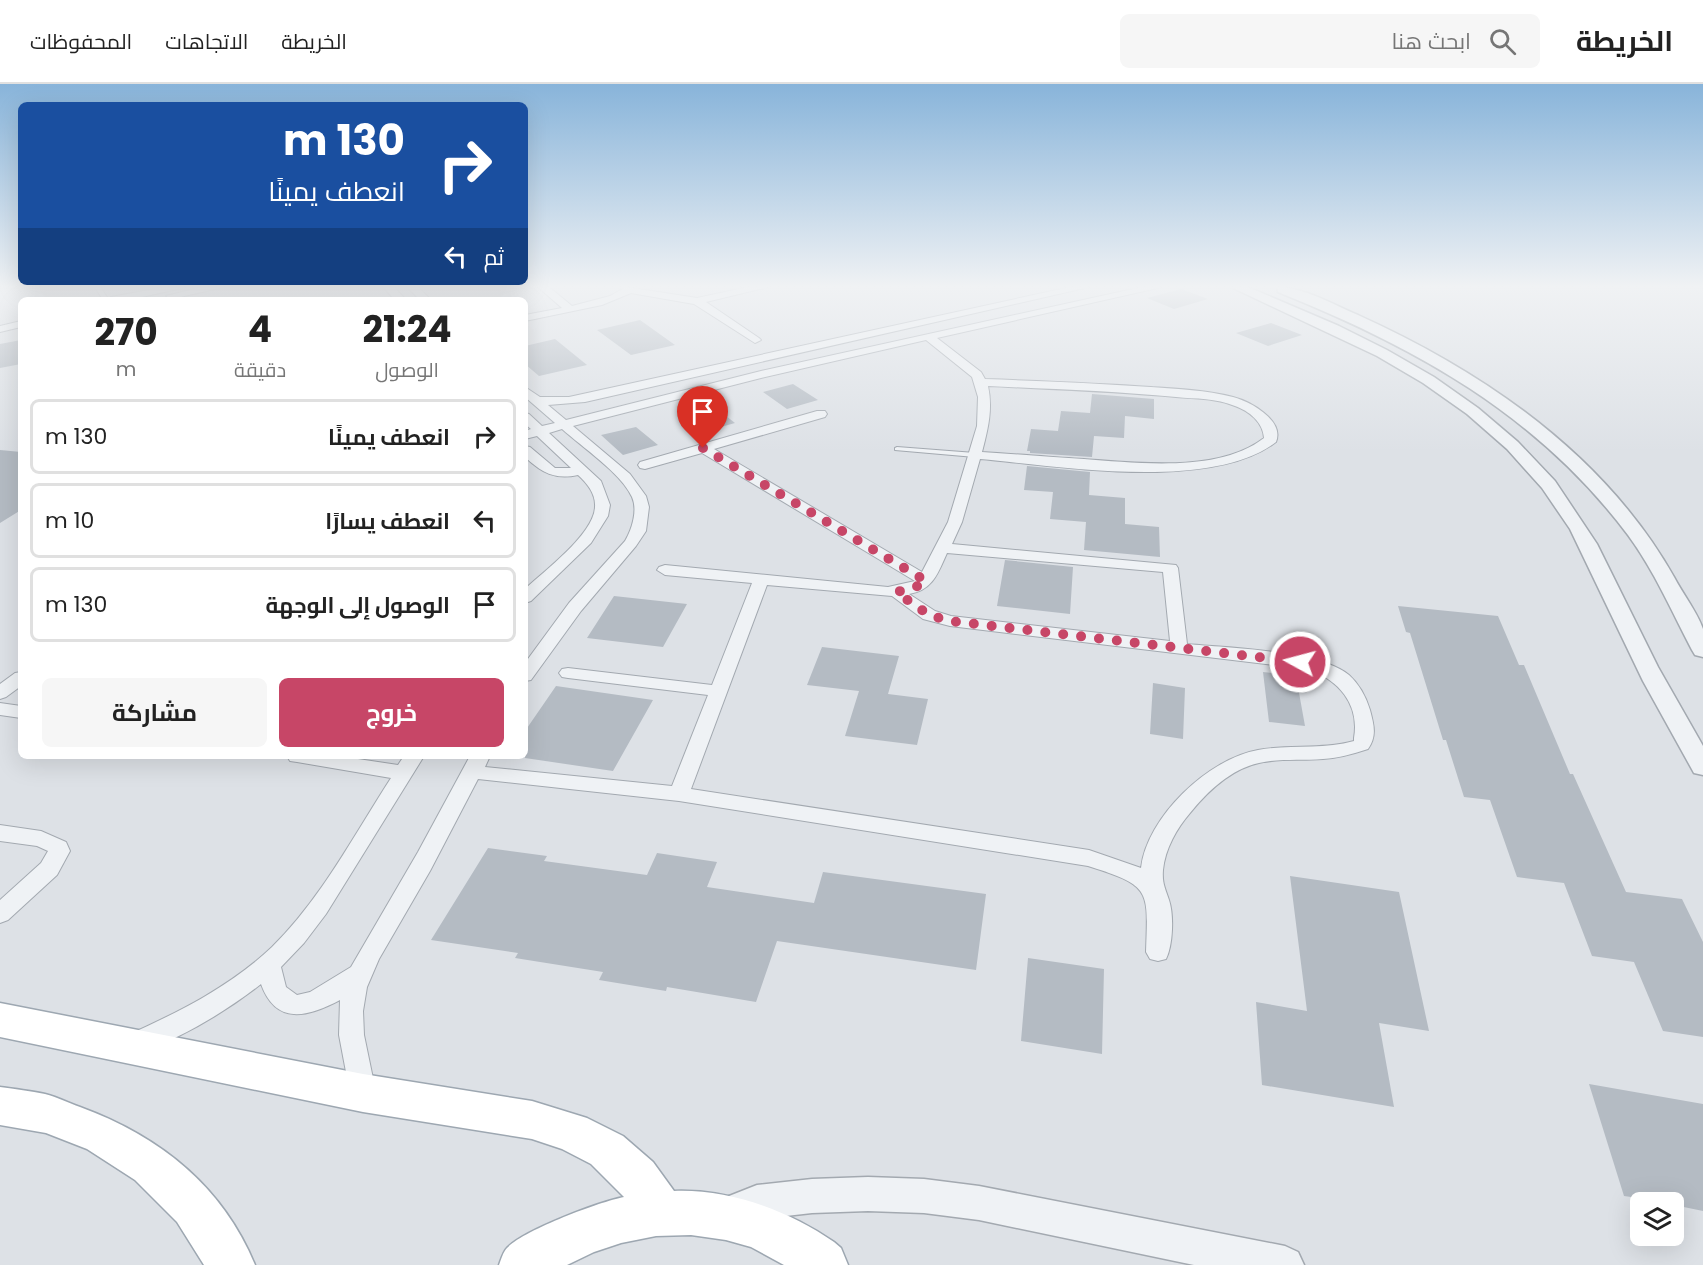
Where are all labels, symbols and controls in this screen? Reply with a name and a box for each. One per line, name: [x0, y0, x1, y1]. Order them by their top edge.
search box: [1120, 14, 1540, 68]
text: الخريطة: [1576, 22, 1673, 61]
icon: search: [1486, 25, 1519, 58]
text: ابحث هنا: [1392, 26, 1471, 57]
text: المحفوظات: [30, 27, 132, 56]
text: الاتجاهات: [165, 27, 248, 56]
text: الخريطة: [281, 27, 347, 56]
text: 130 m: [283, 111, 405, 170]
icon: right: [426, 126, 504, 204]
text: انعطف يمينًا: [268, 173, 405, 210]
icon: left: [439, 240, 472, 273]
text: ثم: [484, 242, 504, 273]
text: 4: [248, 304, 272, 355]
text: 21:24: [362, 304, 452, 355]
text: 270: [94, 307, 158, 358]
text: m: [116, 355, 136, 383]
text: دقيقة: [234, 356, 286, 384]
text: الوصول: [375, 356, 439, 384]
pin: [677, 386, 728, 448]
icon: arrive: [686, 395, 719, 428]
icon: right: [468, 420, 501, 453]
text: 130 m: [45, 421, 107, 452]
text: انعطف يمينًا: [328, 422, 450, 453]
icon: left: [468, 504, 501, 537]
text: 10 m: [45, 505, 94, 536]
text: انعطف يسارًا: [325, 506, 450, 537]
icon: arrive: [468, 588, 501, 621]
text: 130 m: [45, 589, 107, 620]
text: الوصول إلى الوجهة: [265, 590, 450, 621]
position arrow: [1268, 630, 1332, 694]
button: مشاركة: [42, 678, 267, 747]
button: خروج: [279, 678, 504, 747]
map controls: [1630, 1192, 1684, 1246]
button: layers: [1630, 1192, 1684, 1246]

